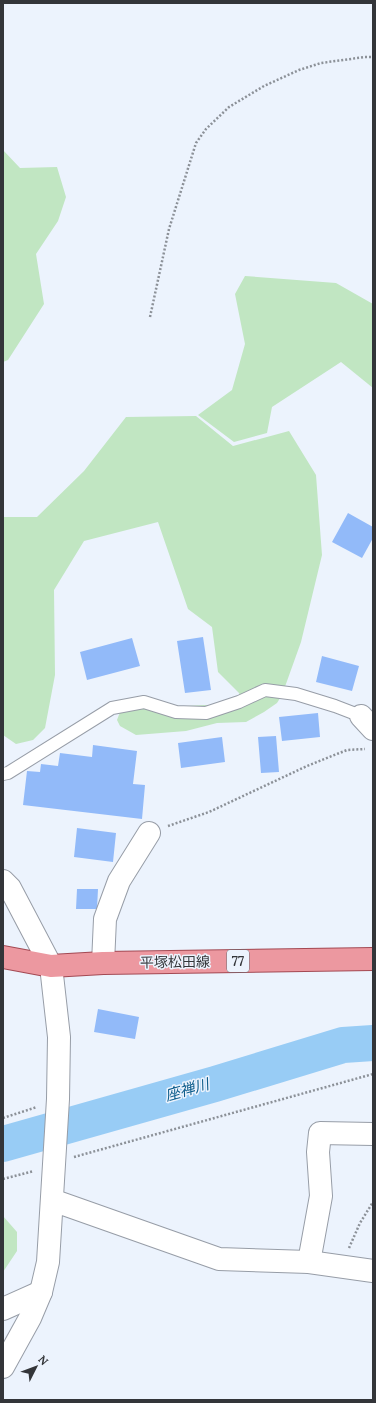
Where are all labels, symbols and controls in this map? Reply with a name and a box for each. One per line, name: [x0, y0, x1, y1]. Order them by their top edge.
road number: 77: [227, 950, 249, 972]
street label: 平塚松田線: [140, 952, 210, 972]
water label: 座禅川: [163, 1074, 213, 1105]
north arrow: [16, 1347, 56, 1387]
text: N: [35, 1352, 52, 1369]

